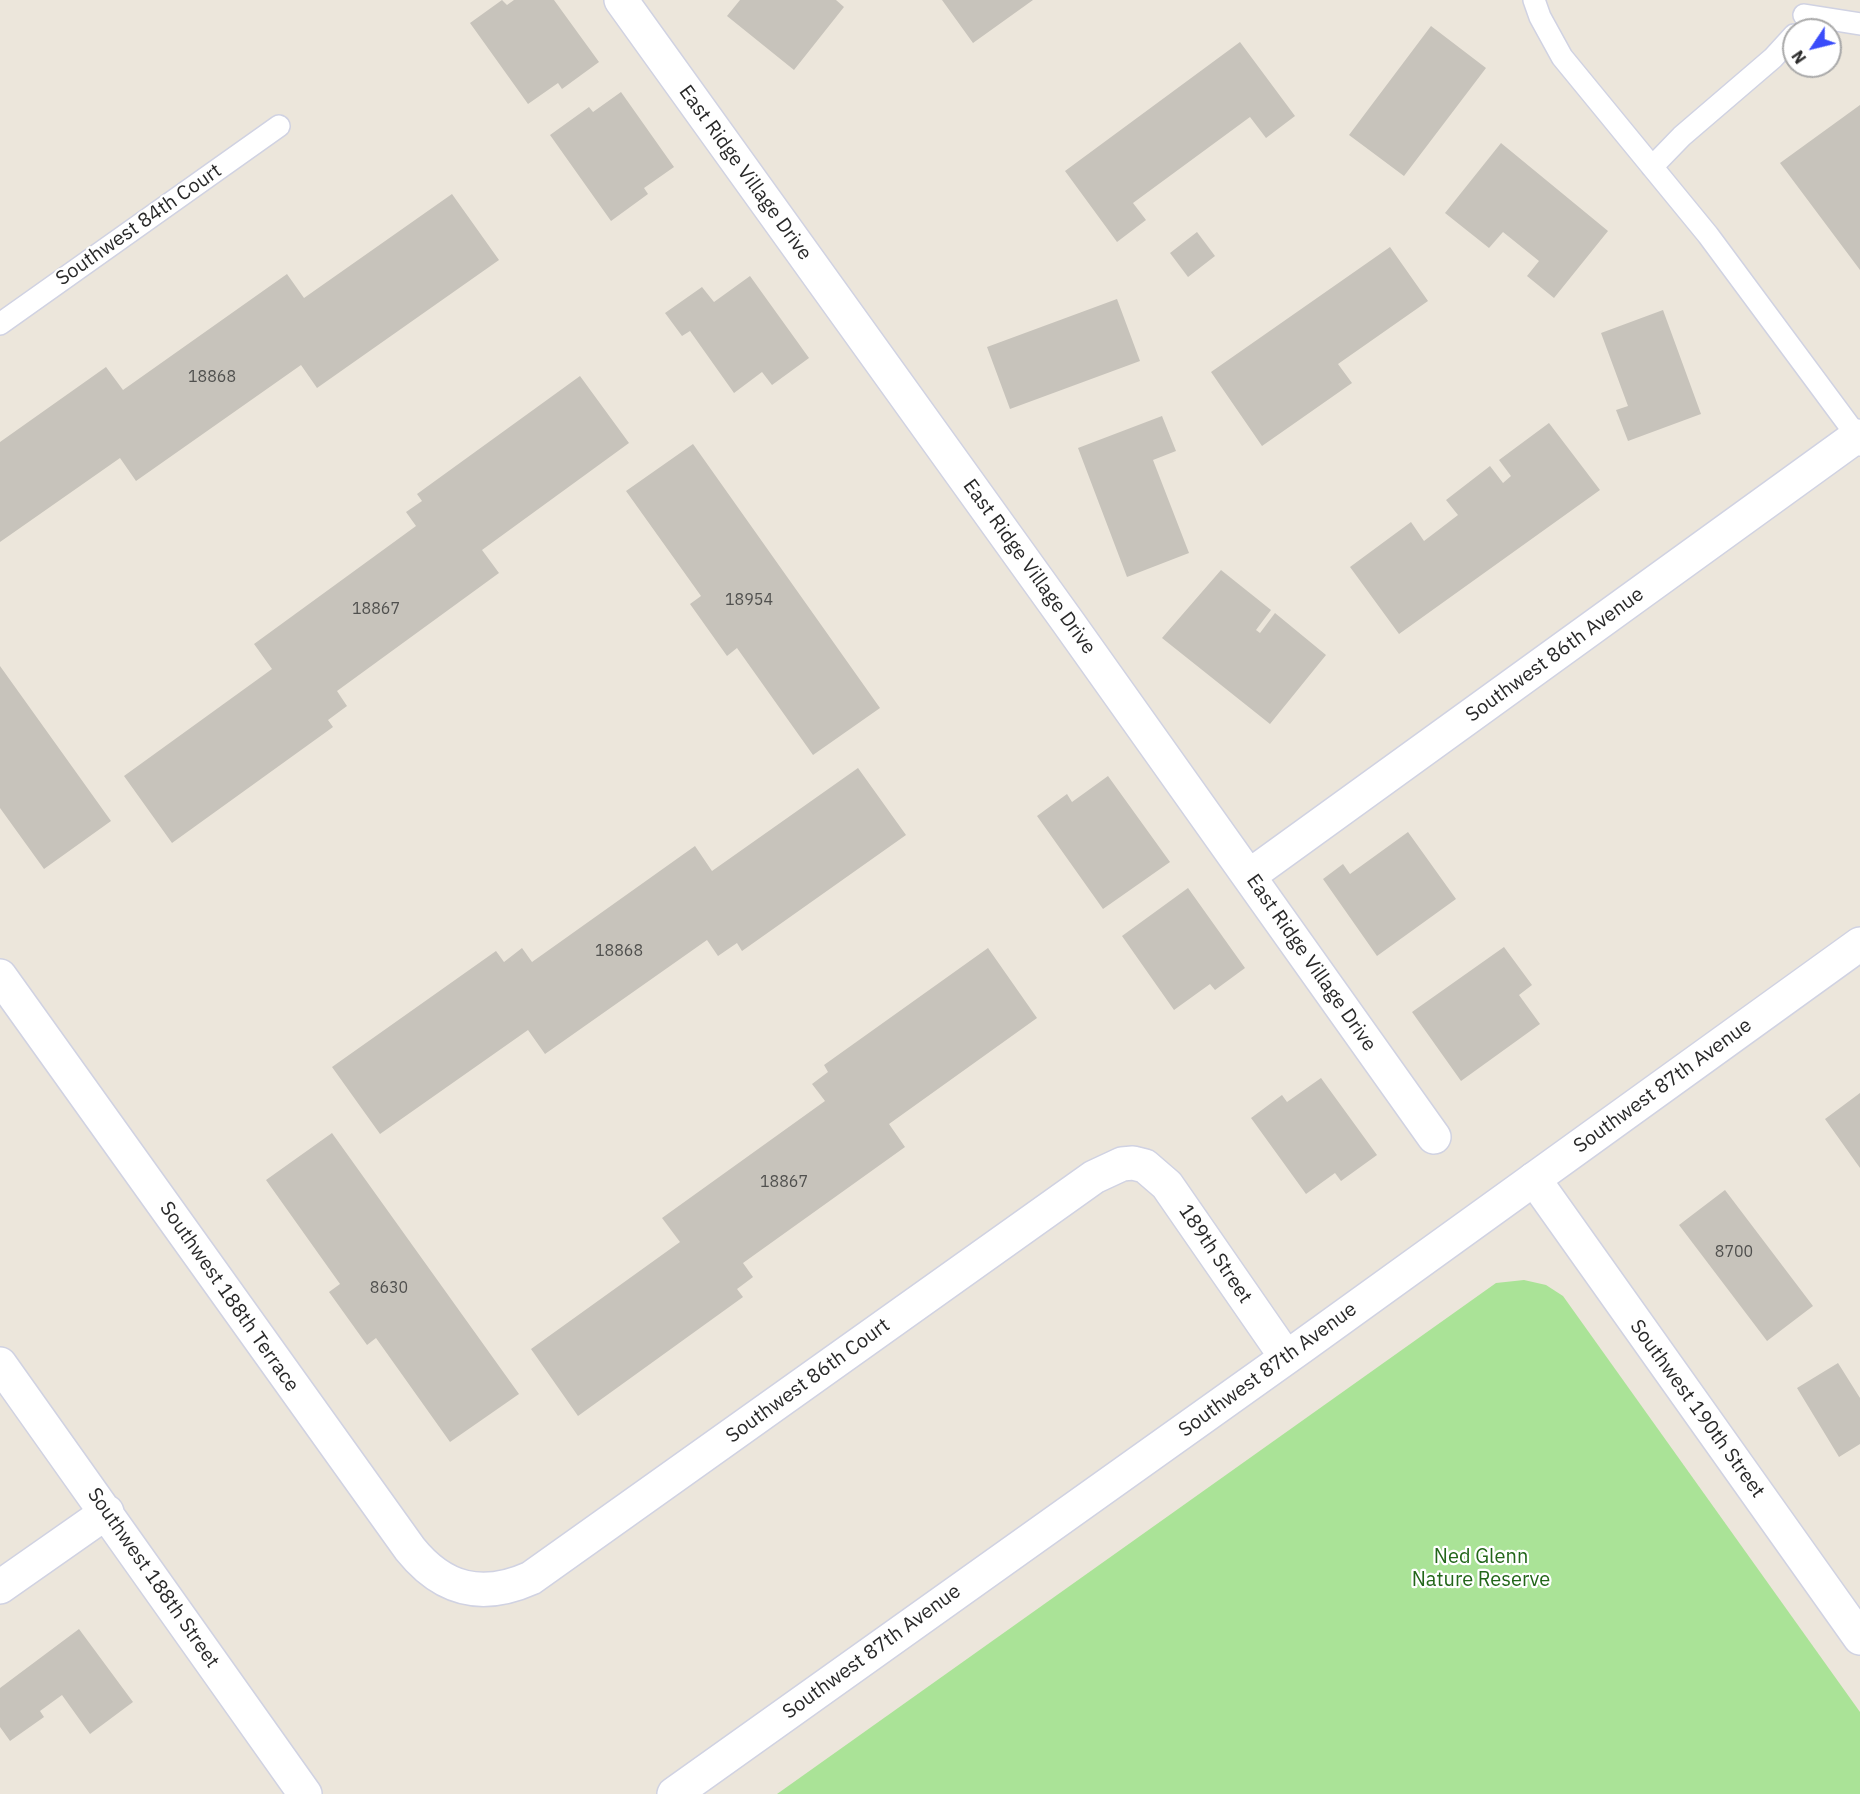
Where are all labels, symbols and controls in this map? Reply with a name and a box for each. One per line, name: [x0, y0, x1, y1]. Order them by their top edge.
north arrow: [1782, 18, 1842, 78]
text: N: [1787, 47, 1810, 68]
street label: East Ridge Village Drive: [673, 81, 817, 265]
street label: Southwest 84th Court: [52, 159, 226, 291]
house number: 18868: [188, 367, 236, 387]
street label: East Ridge Village Drive: [957, 475, 1101, 659]
street label: Southwest 86th Avenue: [1461, 582, 1649, 728]
house number: 18954: [725, 590, 773, 610]
house number: 18867: [352, 599, 400, 619]
street label: East Ridge Village Drive: [1241, 870, 1381, 1056]
house number: 18868: [595, 941, 643, 961]
street label: Southwest 87th Avenue: [1569, 1013, 1757, 1159]
house number: 18867: [760, 1172, 808, 1192]
street label: Southwest 188th Terrace: [154, 1197, 304, 1397]
street label: 189th Street: [1173, 1200, 1257, 1308]
house number: 8700: [1715, 1242, 1753, 1262]
house number: 8630: [370, 1278, 408, 1298]
street label: Southwest 87th Avenue: [1174, 1297, 1362, 1443]
street label: Southwest 86th Court: [721, 1314, 895, 1448]
street label: Southwest 190th Street: [1624, 1315, 1770, 1503]
street label: Southwest 188th Street: [82, 1483, 224, 1673]
park label: Ned Glenn Nature Reserve: [1412, 1545, 1550, 1592]
street label: Southwest 87th Avenue: [778, 1579, 966, 1725]

